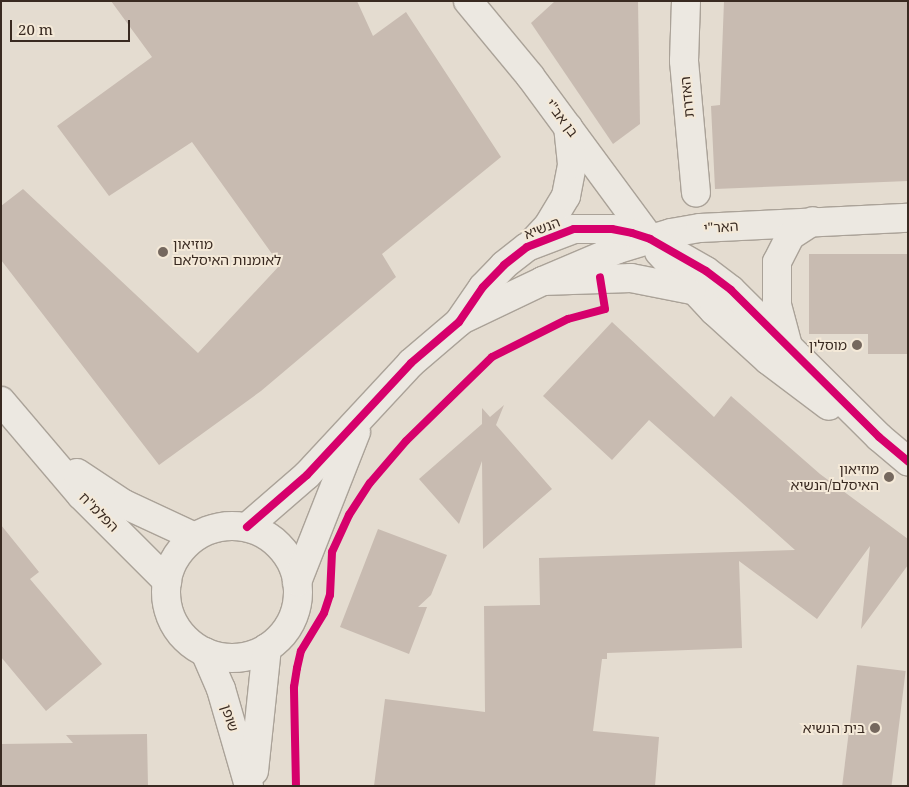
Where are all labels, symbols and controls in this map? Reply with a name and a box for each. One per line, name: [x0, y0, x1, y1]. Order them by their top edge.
scale bar: [12, 10, 132, 42]
text: 20 m: [18, 19, 53, 39]
street label: האדרת: [676, 76, 698, 118]
street label: בן אב"י: [542, 96, 582, 140]
street label: הנשיא: [522, 213, 562, 243]
street label: האר"י: [703, 217, 739, 237]
place label: מוזיאון לאומנות האיסלאם: [173, 236, 281, 268]
marker: מוזיאון לאומנות האיסלאם: [157, 246, 169, 258]
place label: מוסלין: [809, 337, 847, 353]
marker: מוסלין: [851, 339, 863, 351]
place label: מוזיאון האיסלם/הנשיא: [790, 461, 879, 494]
marker: מוזיאון האיסלם/הנשיא: [883, 471, 895, 483]
street label: הפלמ"ח: [76, 489, 122, 535]
street label: שופן: [218, 702, 242, 734]
place label: בית הנשיא: [803, 720, 865, 736]
marker: בית הנשיא: [869, 722, 881, 734]

